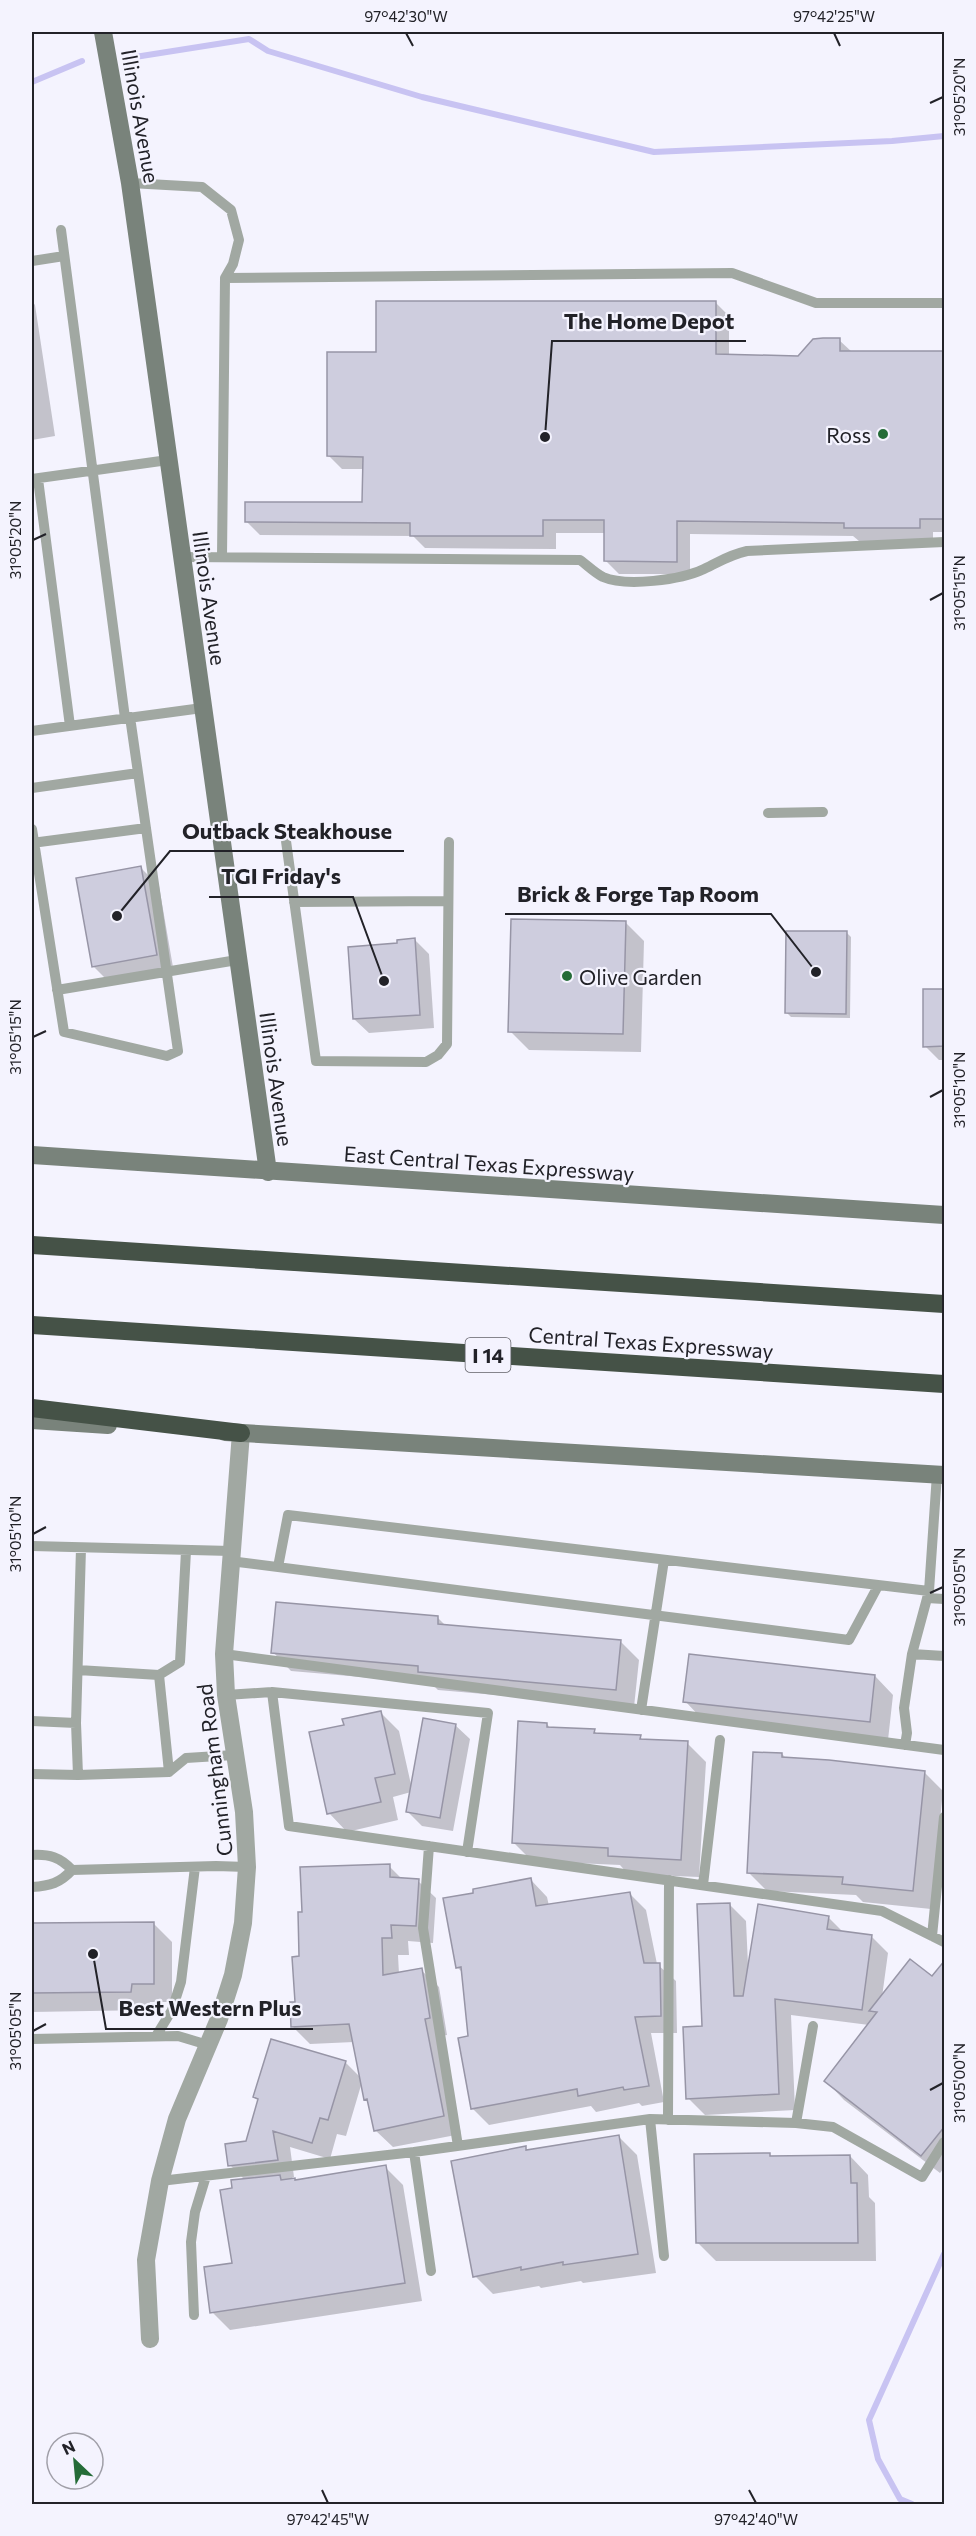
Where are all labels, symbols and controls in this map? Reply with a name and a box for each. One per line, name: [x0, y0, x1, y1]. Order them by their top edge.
text: 97°42'30"W: [364, 7, 448, 25]
text: 97°42'25"W: [793, 7, 875, 25]
street label: Illinois Avenue: [117, 47, 165, 185]
text: 31°05'20"N: [950, 58, 968, 136]
callout: The Home Depot: [552, 301, 746, 341]
text: The Home Depot: [564, 307, 734, 334]
place label: Ross: [826, 422, 871, 447]
marker: Ross: [876, 427, 890, 441]
text: 31°05'20"N: [6, 501, 24, 579]
street label: Illinois Avenue: [188, 529, 232, 667]
text: 31°05'15"N: [950, 555, 968, 631]
callout: Outback Steakhouse: [170, 811, 404, 851]
text: Outback Steakhouse: [182, 817, 392, 844]
callout: TGI Friday's: [209, 857, 353, 897]
text: TGI Friday's: [221, 862, 341, 889]
callout: Brick & Forge Tap Room: [505, 874, 771, 914]
text: Brick & Forge Tap Room: [517, 880, 759, 907]
place label: Olive Garden: [579, 964, 702, 989]
marker: Olive Garden: [560, 969, 574, 983]
text: 31°05'15"N: [6, 999, 24, 1075]
street label: Illinois Avenue: [255, 1010, 299, 1148]
text: 31°05'10"N: [950, 1052, 968, 1128]
street label: East Central Texas Expressway: [343, 1140, 635, 1186]
street label: Central Texas Expressway: [528, 1321, 774, 1363]
road number: I 14: [466, 1338, 510, 1372]
text: 31°05'10"N: [6, 1496, 24, 1572]
text: 31°05'05"N: [950, 1548, 968, 1626]
street label: Cunningham Road: [191, 1682, 237, 1858]
callout: Best Western Plus: [106, 1989, 313, 2029]
text: 31°05'05"N: [6, 1992, 24, 2070]
text: Best Western Plus: [119, 1994, 301, 2021]
text: 31°05'00"N: [950, 2043, 968, 2123]
north arrow: [45, 2431, 105, 2491]
text: N: [59, 2436, 78, 2458]
text: 97°42'45"W: [287, 2510, 369, 2528]
text: 97°42'40"W: [714, 2510, 798, 2528]

